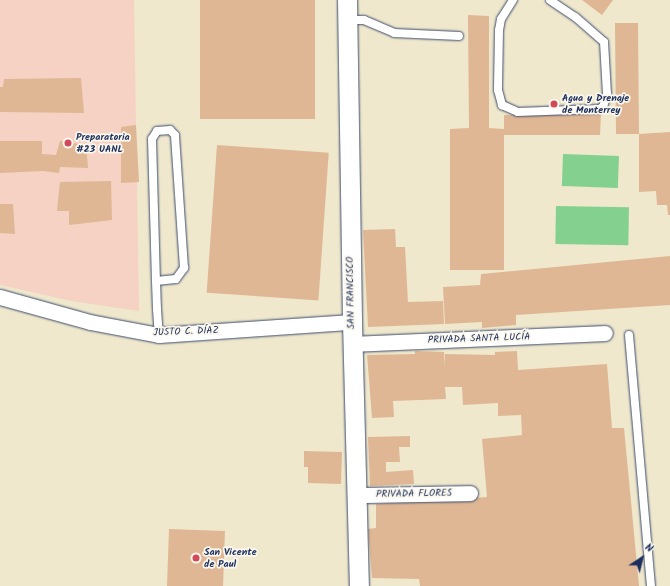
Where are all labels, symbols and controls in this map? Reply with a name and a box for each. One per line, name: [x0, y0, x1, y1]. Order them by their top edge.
place label: Agua y Drenaje de Monterrey: [562, 92, 629, 116]
marker: Agua y Drenaje de Monterrey: [549, 99, 559, 109]
place label: Preparatoria #23 UANL: [76, 131, 130, 154]
marker: Preparatoria #23 UANL: [63, 138, 73, 148]
street label: SAN FRANCISCO: [344, 257, 358, 329]
street label: JUSTO C. DÍAZ: [153, 325, 219, 339]
street label: PRIVADA SANTA LUCÍA: [428, 331, 530, 347]
street label: PRIVADA FLORES: [376, 487, 452, 501]
north arrow: [622, 538, 662, 578]
text: N: [641, 539, 657, 558]
place label: San Vicente de Paul: [204, 546, 257, 570]
marker: San Vicente de Paul: [191, 553, 201, 563]

